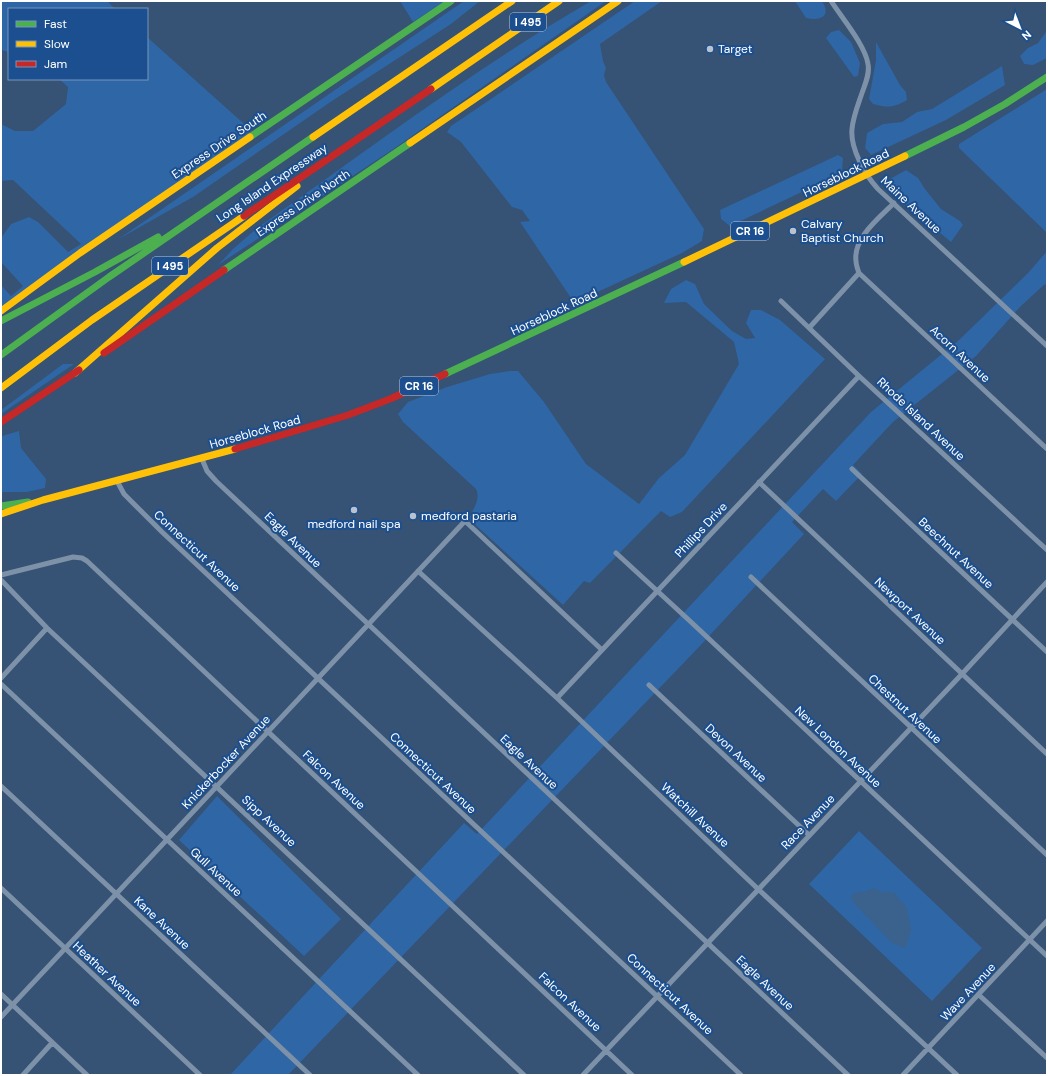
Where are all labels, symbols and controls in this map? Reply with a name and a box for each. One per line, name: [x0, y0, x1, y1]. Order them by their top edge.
legend: [8, 8, 148, 80]
north arrow: [1000, 8, 1040, 48]
road number: I 495: [510, 13, 546, 31]
text: Fast: [44, 16, 67, 32]
text: N: [1019, 28, 1034, 43]
text: Slow: [44, 36, 70, 52]
place label: Target: [718, 41, 753, 57]
marker: Target: [705, 44, 715, 54]
text: Jam: [44, 56, 67, 72]
street label: Express Drive South: [169, 107, 269, 183]
street label: Long Island Expressway: [213, 140, 331, 226]
street label: Horseblock Road: [800, 145, 892, 201]
street label: Express Drive North: [253, 166, 353, 240]
street label: Maine Avenue: [877, 173, 945, 237]
place label: Calvary Baptist Church: [801, 216, 884, 246]
road number: CR 16: [731, 222, 769, 240]
marker: Calvary Baptist Church: [788, 226, 798, 236]
road number: I 495: [152, 257, 188, 275]
street label: Horseblock Road: [508, 285, 600, 339]
street label: Acorn Avenue: [926, 322, 994, 386]
street label: Rhode Island Avenue: [873, 374, 969, 464]
road number: CR 16: [400, 377, 438, 395]
street label: Horseblock Road: [208, 411, 302, 453]
street label: Phillips Drive: [671, 499, 731, 561]
marker: medford nail spa: [349, 505, 359, 515]
street label: Connecticut Avenue: [150, 507, 244, 596]
place label: medford pastaria: [421, 508, 517, 524]
street label: Eagle Avenue: [261, 509, 325, 571]
marker: medford pastaria: [408, 511, 418, 521]
street label: Beechnut Avenue: [915, 514, 997, 592]
place label: medford nail spa: [307, 516, 401, 532]
street label: Newport Avenue: [871, 574, 949, 648]
street label: Chestnut Avenue: [865, 671, 945, 747]
street label: New London Avenue: [791, 703, 885, 791]
street label: Knickerbocker Avenue: [178, 711, 274, 812]
street label: Devon Avenue: [702, 720, 770, 786]
street label: Connecticut Avenue: [386, 729, 480, 818]
street label: Eagle Avenue: [497, 731, 561, 793]
street label: Falcon Avenue: [299, 747, 369, 813]
street label: Watchill Avenue: [657, 779, 733, 851]
street label: Race Avenue: [778, 791, 839, 853]
street label: Sipp Avenue: [238, 792, 300, 850]
street label: Gull Avenue: [187, 844, 245, 900]
street label: Kane Avenue: [131, 893, 194, 953]
street label: Heather Avenue: [69, 938, 145, 1010]
street label: Connecticut Avenue: [623, 950, 717, 1039]
street label: Eagle Avenue: [733, 952, 797, 1014]
street label: Wave Avenue: [937, 959, 999, 1025]
street label: Falcon Avenue: [535, 969, 605, 1035]

